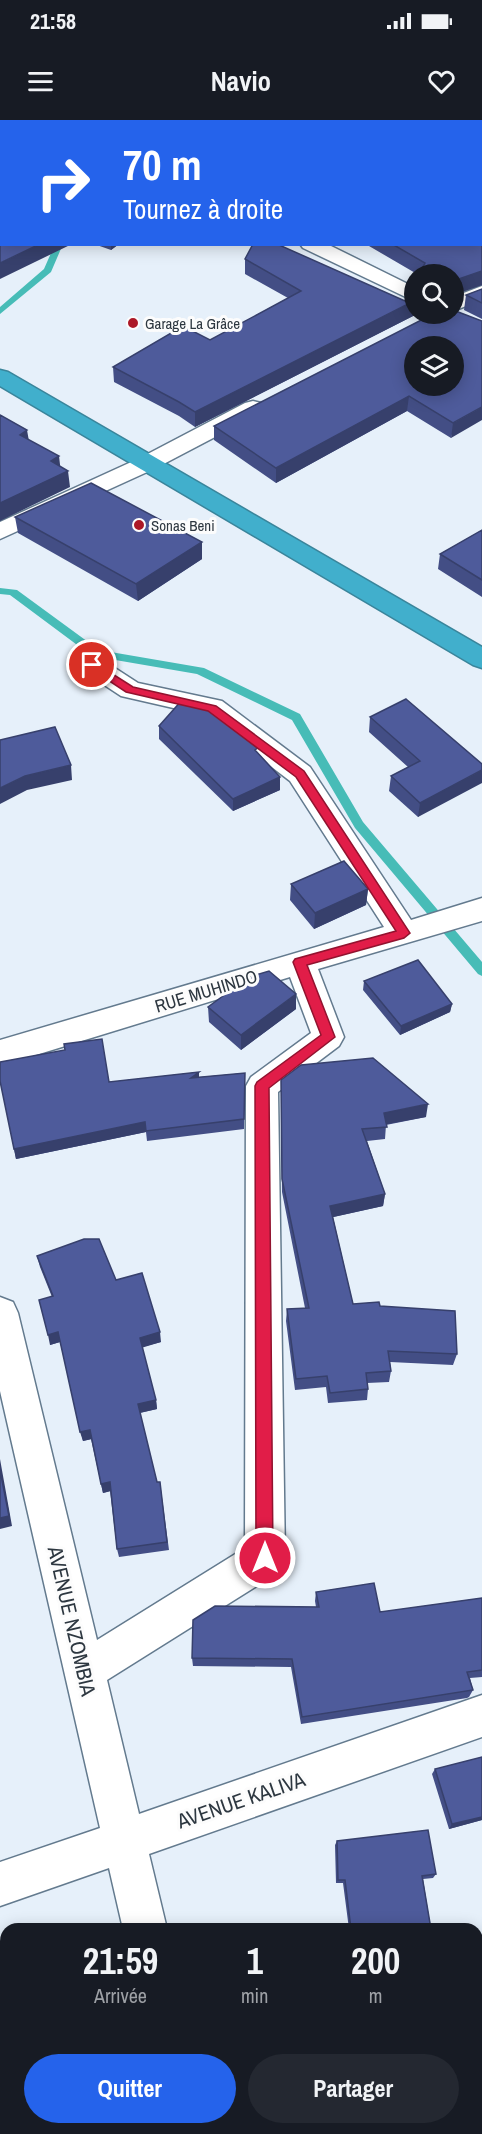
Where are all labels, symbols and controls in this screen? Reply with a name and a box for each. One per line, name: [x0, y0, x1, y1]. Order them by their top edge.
text: 21:58: [30, 6, 76, 36]
text: Navio: [211, 63, 271, 99]
icon: menu: [24, 65, 57, 98]
icon: heart: [425, 65, 458, 98]
text: 70 m: [123, 137, 202, 193]
icon: right: [24, 144, 102, 222]
text: Tournez à droite: [123, 191, 283, 227]
map controls: [404, 264, 464, 396]
button: search: [404, 264, 464, 324]
place label: Garage La Grâce: [145, 313, 240, 334]
marker: Garage La Grâce: [126, 316, 140, 330]
button: layers: [404, 336, 464, 396]
place label: Sonas Beni: [151, 515, 215, 536]
marker: Sonas Beni: [132, 518, 146, 532]
pin: [66, 639, 117, 690]
icon: arrive: [75, 648, 108, 681]
street label: RUE MUHINDO: [152, 964, 260, 1018]
position arrow: [233, 1526, 297, 1590]
street label: AVENUE NZOMBIA: [40, 1542, 103, 1699]
street label: AVENUE KALIVA: [172, 1764, 309, 1836]
text: 21:59: [83, 1937, 158, 1985]
text: 1: [246, 1937, 263, 1985]
text: 200: [351, 1937, 400, 1985]
text: Arrivée: [94, 1982, 147, 2009]
text: min: [241, 1982, 268, 2009]
text: m: [369, 1982, 382, 2009]
button: Quitter: [24, 2054, 236, 2123]
button: Partager: [248, 2054, 459, 2123]

